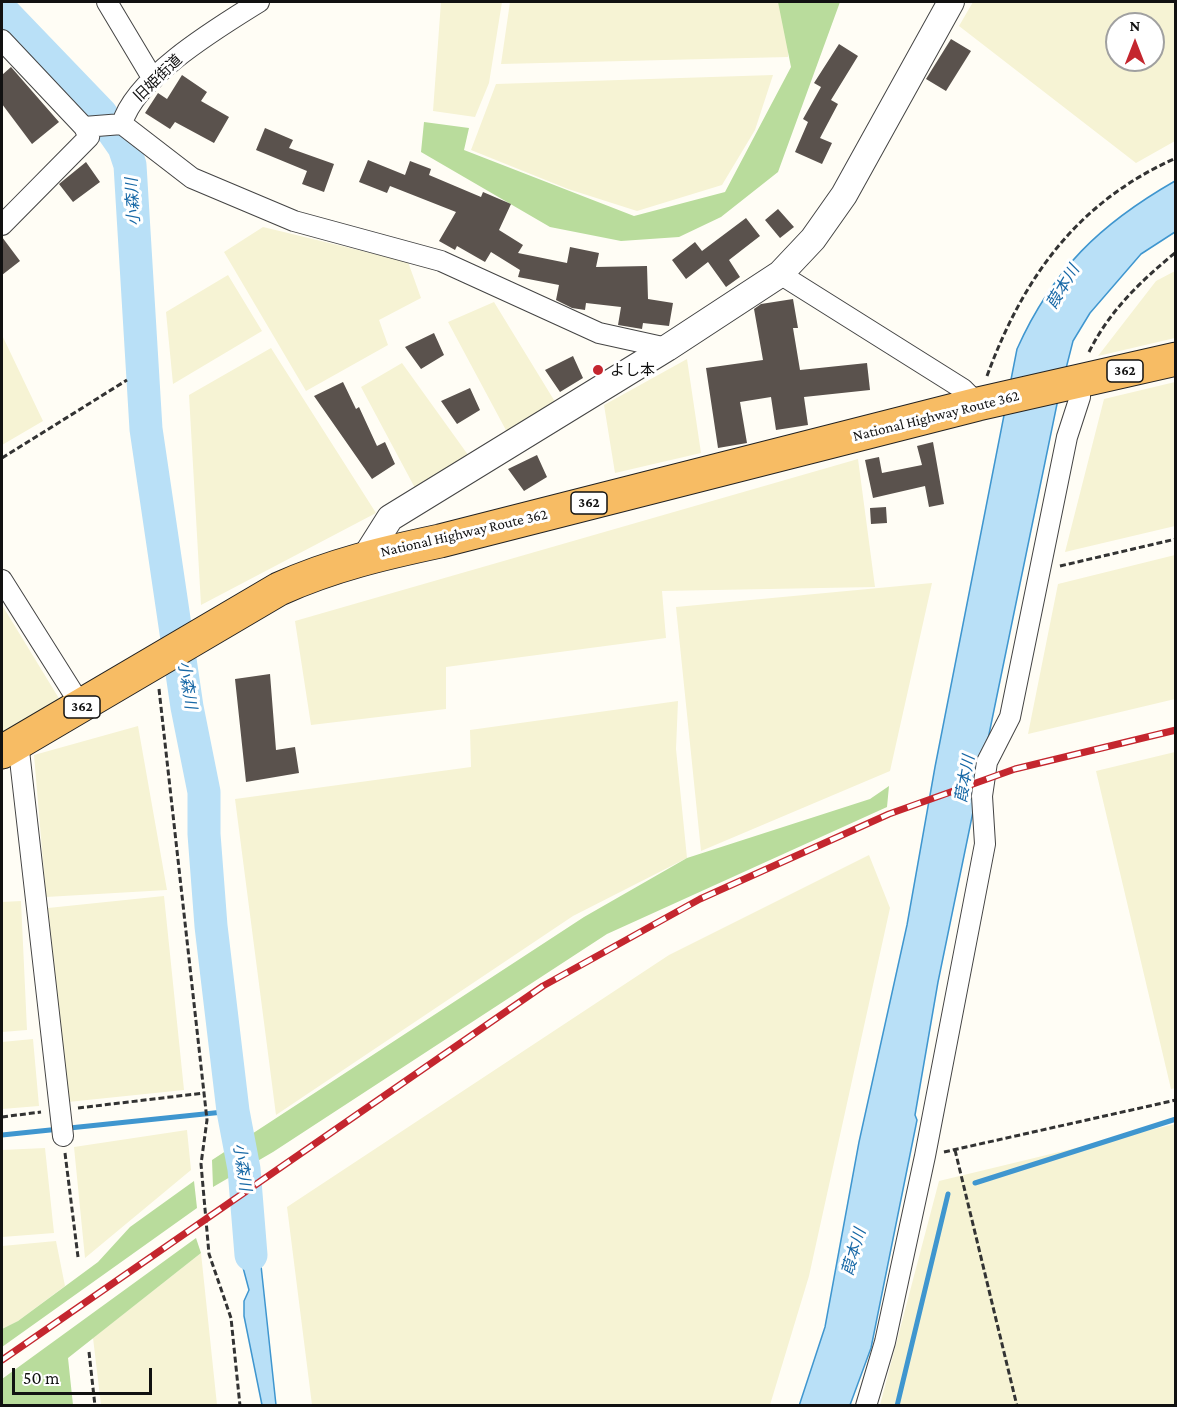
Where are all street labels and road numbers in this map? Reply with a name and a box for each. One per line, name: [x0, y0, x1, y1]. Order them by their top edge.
street label: 旧姫街道: [130, 51, 186, 105]
road number: 362: [1107, 360, 1143, 382]
street label: National Highway Route 362: [851, 387, 1021, 445]
road number: 362: [571, 492, 607, 514]
street label: National Highway Route 362: [379, 505, 549, 561]
road number: 362: [64, 696, 100, 718]

